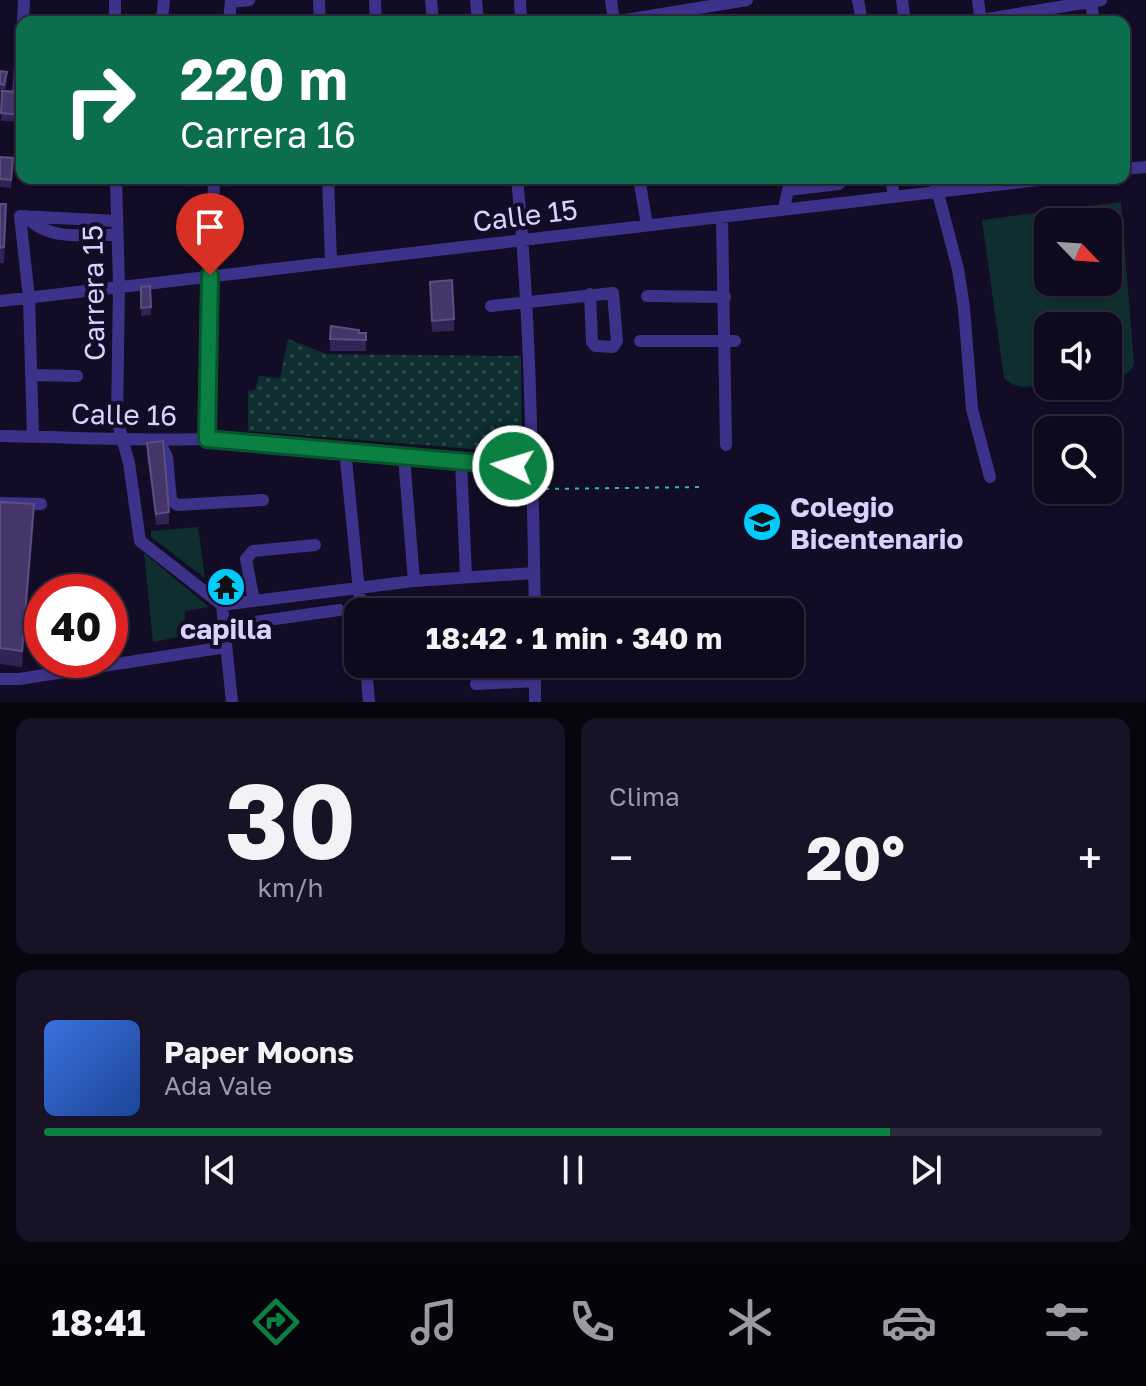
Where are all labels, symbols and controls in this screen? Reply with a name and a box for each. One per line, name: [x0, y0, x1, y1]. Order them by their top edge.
text: 220 m: [180, 45, 348, 112]
icon: right: [48, 48, 152, 152]
text: Carrera 16: [180, 113, 356, 156]
street label: Calle 15: [471, 192, 579, 238]
pin: [176, 193, 244, 275]
icon: arrive: [188, 205, 232, 249]
north arrow: [1034, 208, 1122, 296]
map controls: [1034, 208, 1122, 504]
street label: Carrera 15: [75, 225, 111, 361]
button: sound: [1034, 312, 1122, 400]
street label: Calle 16: [71, 397, 177, 431]
button: search: [1034, 416, 1122, 504]
position arrow: [471, 424, 555, 508]
place label: Colegio Bicentenario: [790, 490, 963, 555]
school or university icon: Colegio Bicentenario: [741, 501, 783, 543]
temple icon: capilla: [205, 566, 247, 608]
speed limit sign: 40: [24, 574, 128, 678]
place label: capilla: [180, 612, 272, 645]
text: 18:42 · 1 min · 340 m: [426, 620, 722, 656]
text: 30: [225, 757, 356, 882]
text: Clima: [609, 781, 680, 812]
text: 20°: [806, 821, 905, 893]
text: −: [609, 831, 633, 884]
text: +: [1078, 831, 1102, 884]
text: km/h: [257, 872, 324, 903]
text: Paper Moons: [164, 1034, 354, 1070]
text: Ada Vale: [164, 1070, 272, 1101]
icon: previous: [198, 1148, 242, 1192]
icon: pause: [551, 1148, 595, 1192]
icon: next: [904, 1148, 948, 1192]
icon: directions: [248, 1294, 304, 1350]
icon: music: [406, 1294, 462, 1350]
icon: phone: [564, 1294, 620, 1350]
icon: climate: [722, 1294, 778, 1350]
icon: car: [881, 1294, 937, 1350]
icon: filters: [1039, 1294, 1095, 1350]
text: 18:41: [51, 1301, 145, 1344]

